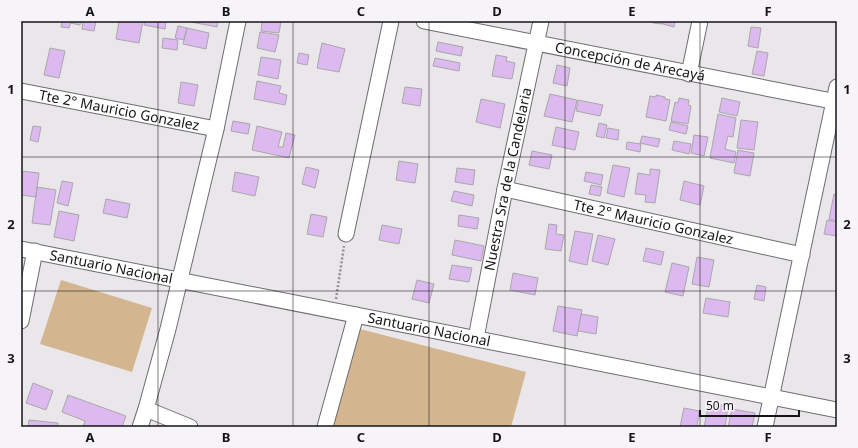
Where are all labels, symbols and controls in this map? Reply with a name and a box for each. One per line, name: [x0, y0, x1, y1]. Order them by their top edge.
text: A: [86, 2, 95, 20]
text: B: [222, 2, 230, 20]
text: C: [357, 2, 365, 20]
text: D: [492, 2, 502, 20]
text: E: [628, 2, 636, 20]
text: F: [764, 2, 772, 20]
street label: Concepción de Arecayá: [553, 37, 707, 85]
text: 1: [7, 80, 15, 98]
text: 1: [843, 80, 851, 98]
street label: Tte 2° Mauricio Gonzalez: [37, 85, 201, 135]
street label: Nuestra Sra de la Candelaria: [479, 86, 535, 272]
street label: Tte 2° Mauricio Gonzalez: [572, 195, 735, 249]
text: 2: [7, 215, 15, 233]
text: 2: [843, 215, 851, 233]
street label: Santuario Nacional: [48, 245, 174, 288]
street label: Santuario Nacional: [366, 308, 492, 350]
text: 3: [7, 349, 15, 367]
text: 3: [843, 349, 851, 367]
scale bar: [700, 392, 799, 418]
text: 50 m: [706, 397, 734, 414]
text: A: [86, 428, 95, 446]
text: B: [222, 428, 230, 446]
text: C: [357, 428, 365, 446]
text: D: [492, 428, 502, 446]
text: E: [628, 428, 636, 446]
text: F: [764, 428, 772, 446]

